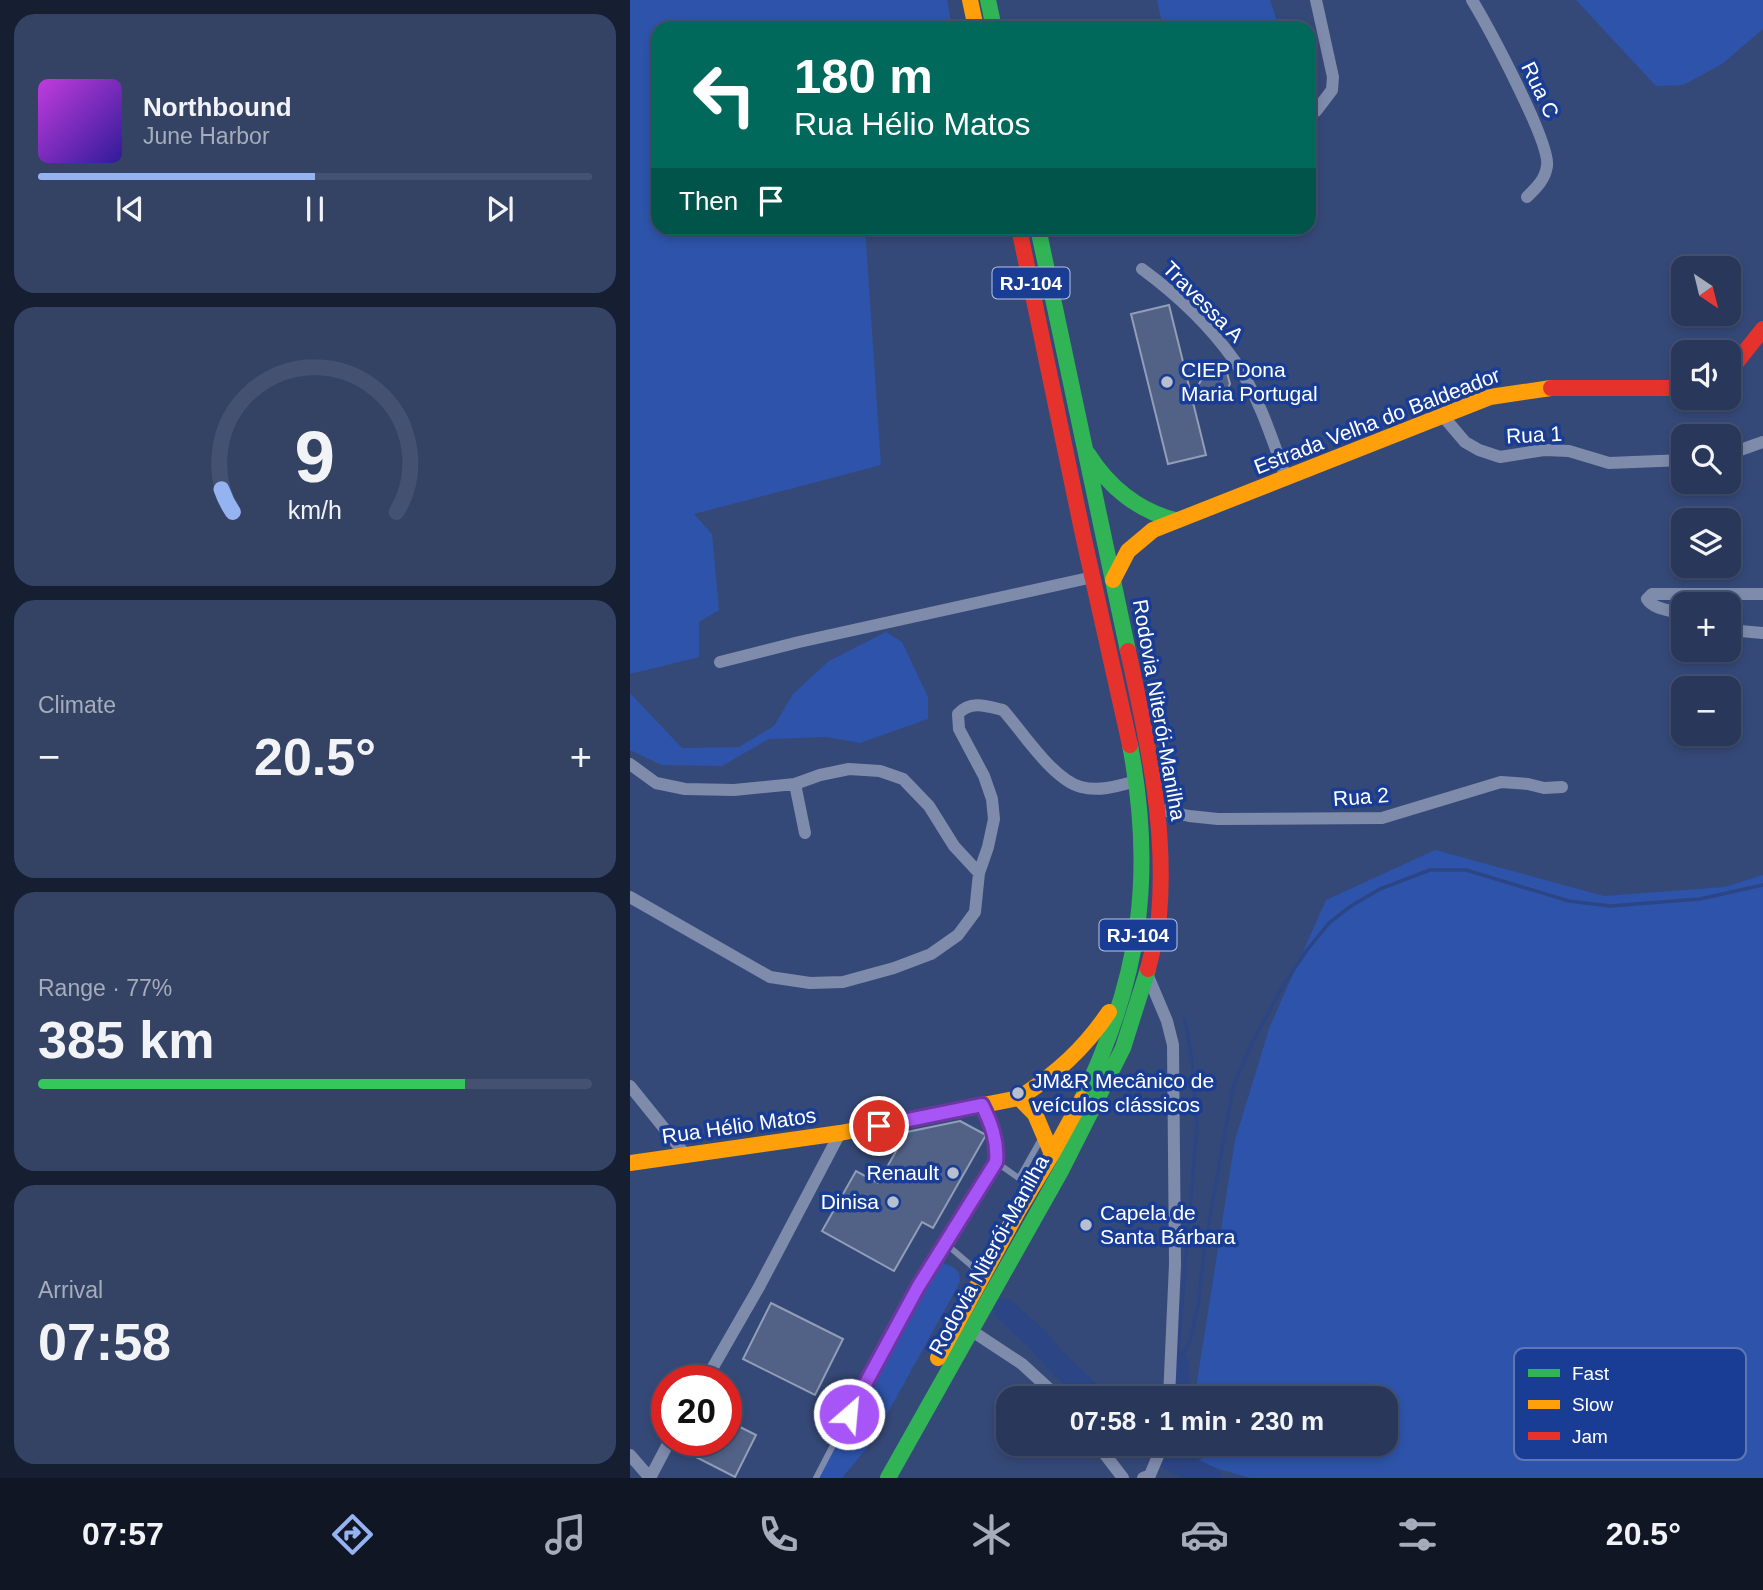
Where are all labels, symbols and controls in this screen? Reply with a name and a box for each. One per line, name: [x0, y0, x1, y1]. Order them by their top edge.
icon: left: [679, 49, 770, 140]
text: 180 m: [794, 49, 933, 103]
street label: Rua C: [1517, 58, 1564, 122]
text: Northbound: [143, 92, 292, 122]
text: Rua Hélio Matos: [794, 106, 1031, 142]
text: June Harbor: [143, 123, 270, 149]
icon: arrive: [752, 182, 790, 220]
text: Then: [679, 186, 738, 216]
icon: previous: [111, 190, 149, 228]
icon: pause: [296, 190, 334, 228]
icon: next: [481, 190, 519, 228]
north arrow: [1671, 256, 1741, 326]
map controls: [1671, 256, 1741, 746]
street label: Travessa A: [1158, 257, 1248, 347]
road number: RJ-104: [992, 268, 1070, 298]
button: sound: [1671, 340, 1741, 410]
place label: CIEP Dona Maria Portugal: [1181, 358, 1318, 405]
street label: Estrada Velha do Baldeador: [1251, 363, 1503, 478]
marker: CIEP Dona Maria Portugal: [1159, 374, 1175, 390]
text: 9: [295, 417, 335, 498]
street label: Rua 1: [1505, 422, 1563, 447]
button: search: [1671, 424, 1741, 494]
text: km/h: [288, 496, 342, 524]
button: layers: [1671, 508, 1741, 578]
button: +: [1671, 592, 1741, 662]
street label: Rodovia Niterói-Manilha: [1129, 598, 1190, 823]
button: −: [1671, 676, 1741, 746]
text: Climate: [38, 692, 116, 718]
text: 20.5°: [254, 728, 376, 786]
text: −: [38, 736, 60, 778]
text: +: [570, 736, 592, 778]
street label: Rua 2: [1332, 783, 1390, 810]
road number: RJ-104: [1100, 920, 1176, 951]
text: Range · 77%: [38, 975, 172, 1001]
text: 385 km: [38, 1011, 214, 1069]
place label: JM&R Mecânico de veículos clássicos: [1032, 1069, 1214, 1116]
marker: JM&R Mecânico de veículos clássicos: [1010, 1085, 1026, 1101]
pin: [849, 1096, 909, 1156]
street label: Rua Hélio Matos: [660, 1103, 817, 1148]
icon: arrive: [860, 1107, 898, 1145]
street label: Rodovia Niterói-Manilha: [924, 1151, 1053, 1358]
place label: Renault: [867, 1161, 939, 1184]
marker: Renault: [945, 1165, 961, 1181]
place label: Dinisa: [821, 1190, 879, 1213]
marker: Dinisa: [885, 1194, 901, 1210]
place label: Capela de Santa Bárbara: [1100, 1201, 1236, 1248]
marker: Capela de Santa Bárbara: [1078, 1217, 1094, 1233]
text: Arrival: [38, 1277, 103, 1303]
text: 07:58: [38, 1313, 171, 1371]
legend: [1514, 1348, 1746, 1460]
text: Fast: [1572, 1363, 1610, 1384]
speed limit sign: 20: [651, 1365, 742, 1456]
position arrow: [812, 1377, 886, 1451]
text: Slow: [1572, 1394, 1613, 1415]
text: 07:58 · 1 min · 230 m: [1070, 1406, 1324, 1436]
text: Jam: [1572, 1426, 1608, 1447]
icon: directions: [328, 1510, 377, 1559]
icon: music: [541, 1510, 590, 1559]
icon: phone: [754, 1510, 803, 1559]
icon: climate: [967, 1510, 1016, 1559]
icon: car: [1180, 1510, 1229, 1559]
icon: filters: [1393, 1510, 1442, 1559]
text: 07:57: [82, 1516, 164, 1552]
text: 20.5°: [1606, 1516, 1681, 1552]

